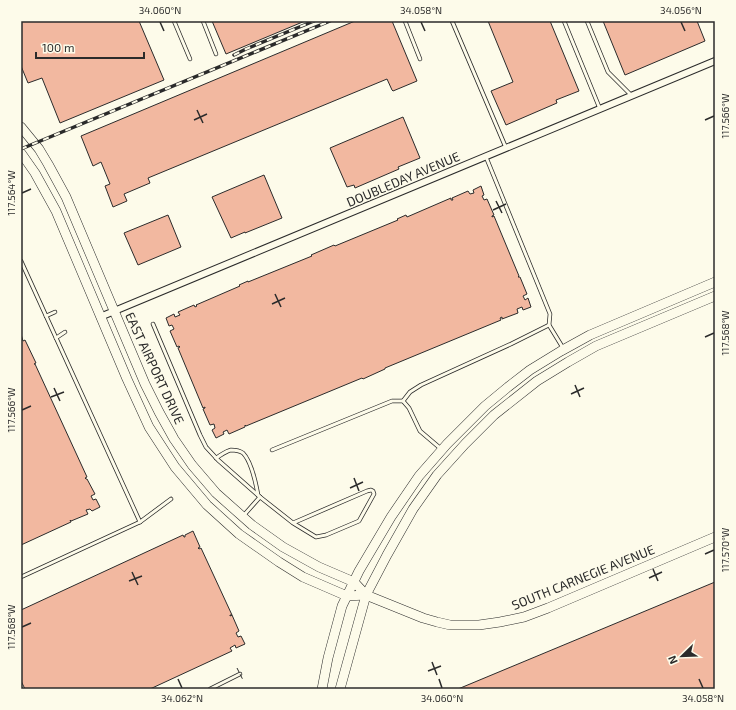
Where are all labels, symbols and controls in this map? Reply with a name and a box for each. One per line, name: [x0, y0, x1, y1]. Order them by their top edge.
text: 34.060°N: [139, 4, 181, 16]
text: 34.058°N: [400, 4, 442, 16]
text: 34.056°N: [660, 4, 702, 16]
scale bar: [36, 34, 144, 60]
text: 100 m: [42, 40, 74, 54]
text: 117.566°W: [719, 93, 731, 138]
street label: DOUBLEDAY AVENUE: [344, 148, 462, 210]
text: 117.564°W: [5, 170, 17, 216]
street label: EAST AIRPORT DRIVE: [122, 309, 188, 427]
text: 117.568°W: [719, 310, 731, 356]
text: 117.566°W: [5, 387, 17, 432]
text: 117.570°W: [719, 527, 731, 572]
street label: SOUTH CARNEGIE AVENUE: [509, 541, 657, 613]
text: 117.568°W: [5, 604, 17, 650]
north arrow: [662, 636, 702, 676]
text: N: [665, 654, 680, 666]
text: 34.062°N: [161, 692, 203, 704]
text: 34.060°N: [421, 692, 463, 704]
text: 34.058°N: [682, 692, 724, 704]

